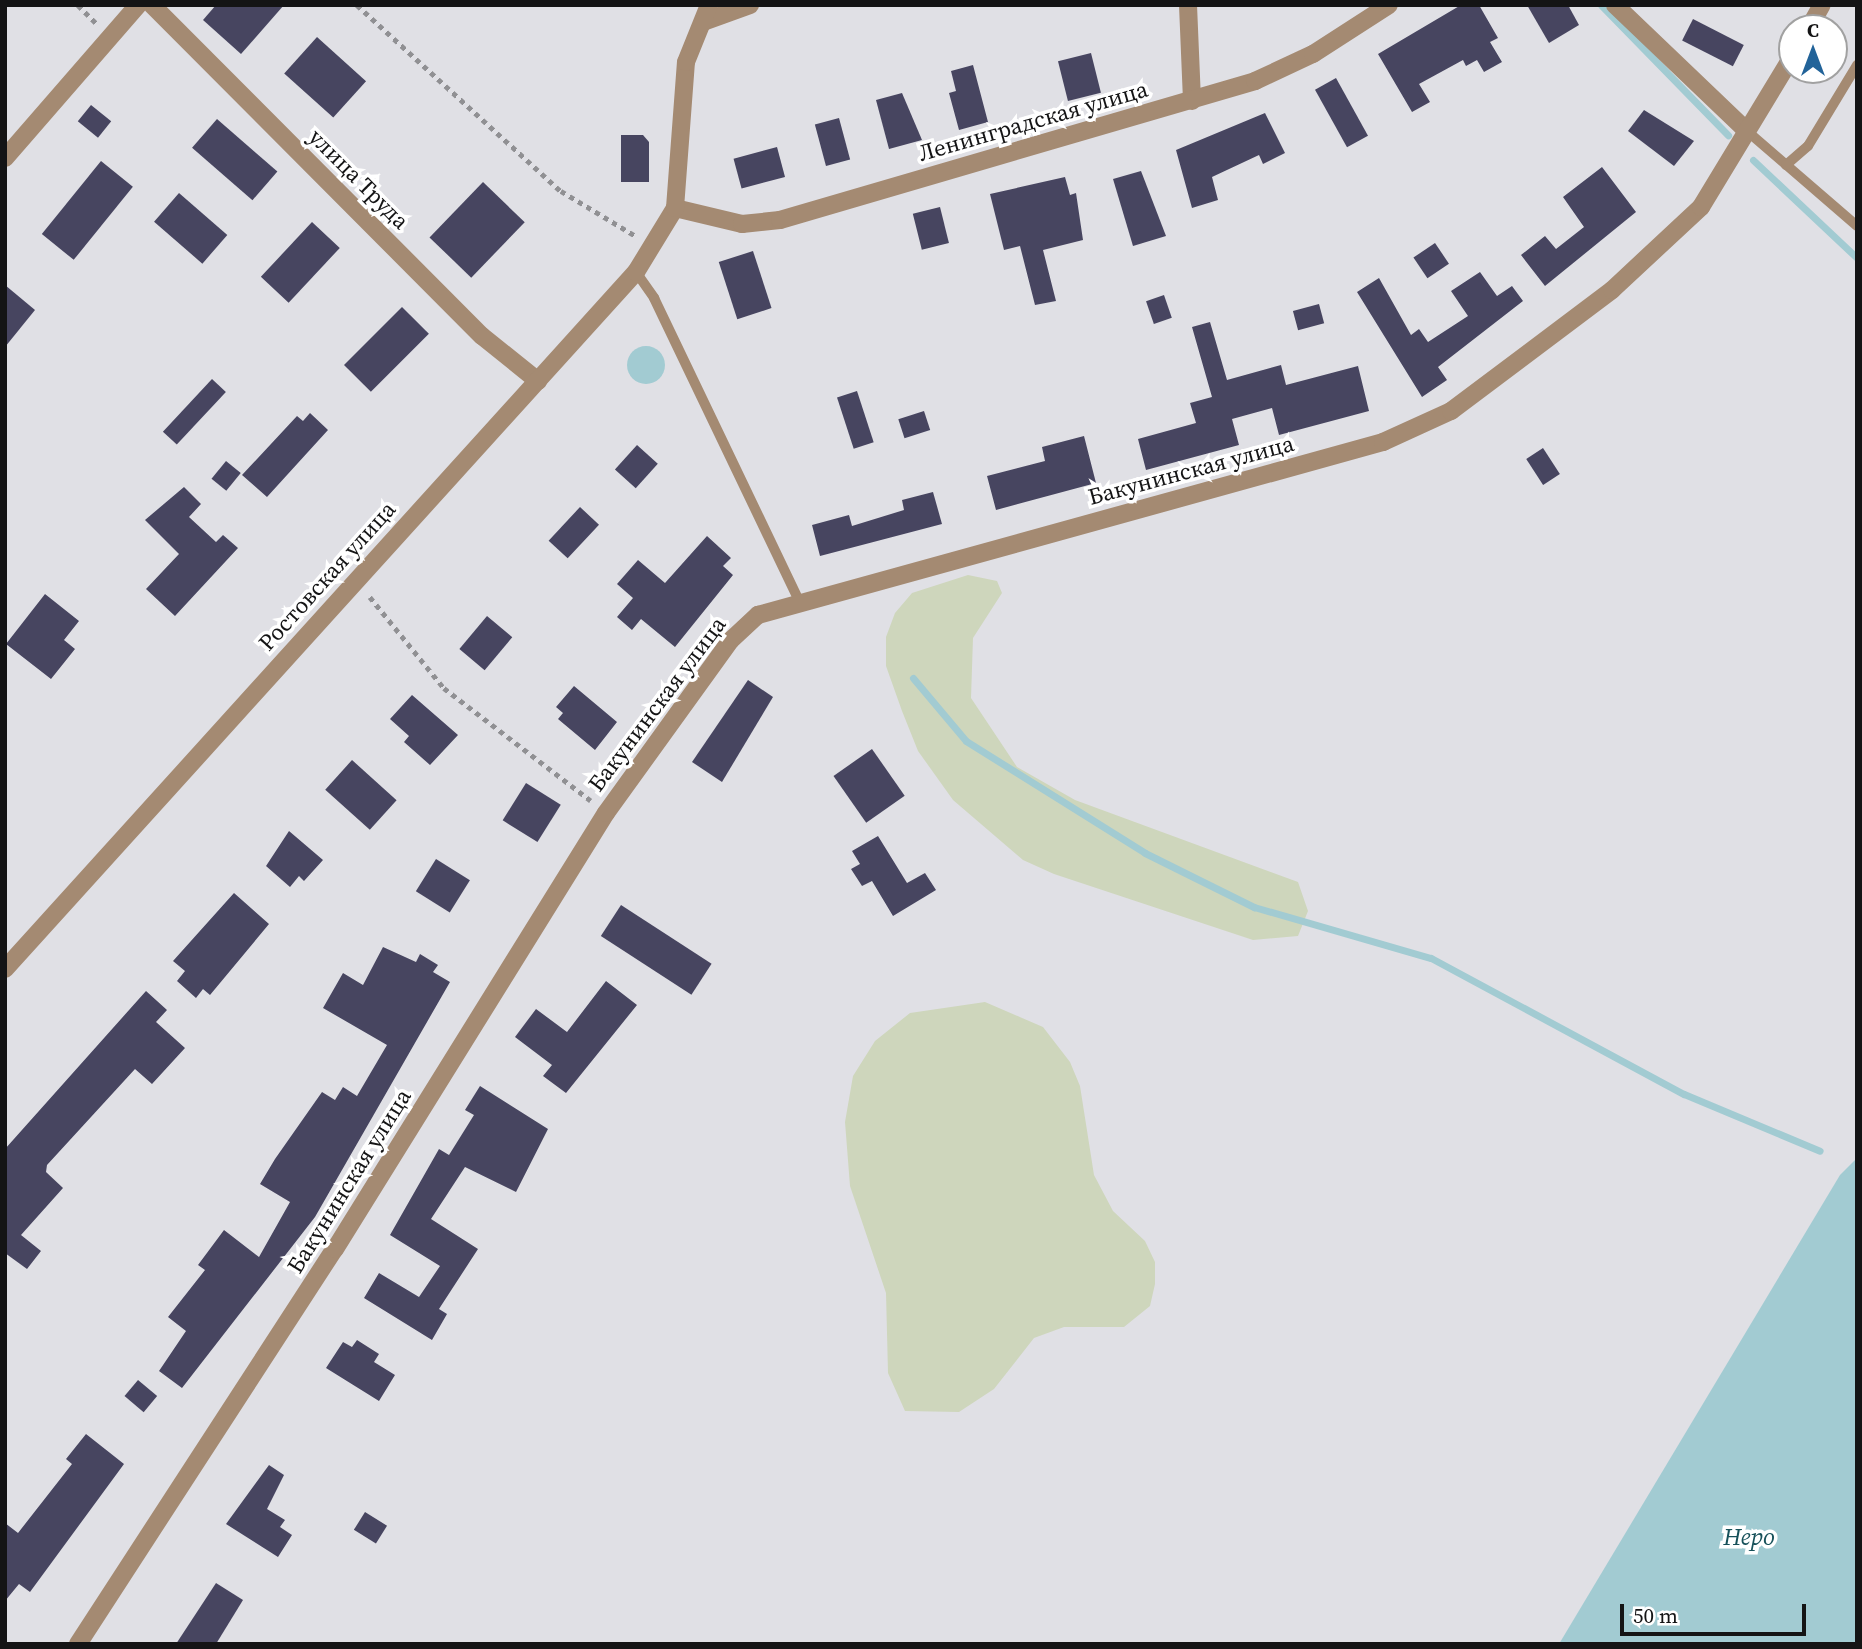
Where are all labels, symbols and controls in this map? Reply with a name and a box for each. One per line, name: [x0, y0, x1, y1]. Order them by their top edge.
north arrow: [1778, 14, 1848, 84]
text: С: [1807, 17, 1819, 43]
street label: Ленинградская улица: [915, 75, 1151, 167]
street label: улица Труда: [303, 123, 415, 235]
street label: Бакунинская улица: [1085, 429, 1297, 511]
street label: Ростовская улица: [253, 496, 401, 656]
street label: Бакунинская улица: [582, 611, 732, 797]
street label: Бакунинская улица: [281, 1084, 417, 1278]
water label: Неро: [1723, 1523, 1775, 1551]
scale bar: [1624, 1590, 1810, 1634]
text: 50 m: [1633, 1601, 1678, 1630]

